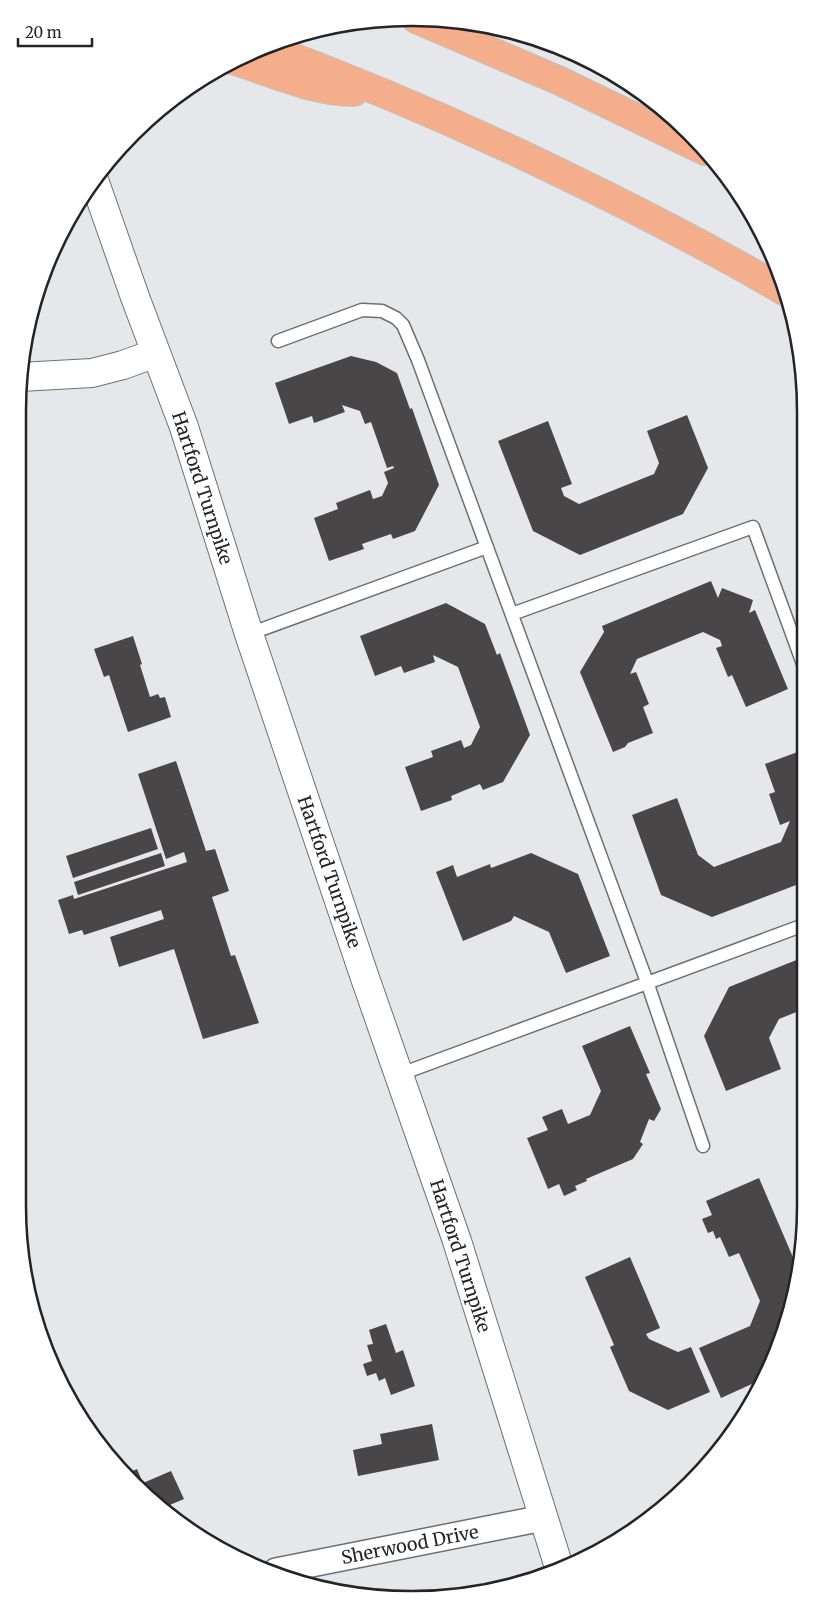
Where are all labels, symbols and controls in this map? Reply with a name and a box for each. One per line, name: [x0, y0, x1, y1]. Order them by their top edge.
scale bar: [18, 15, 91, 47]
text: 20 m: [25, 23, 62, 42]
street label: Hartford Turnpike: [167, 408, 238, 567]
street label: Hartford Turnpike: [293, 793, 366, 951]
street label: Hartford Turnpike: [425, 1176, 496, 1335]
street label: Sherwood Drive: [339, 1520, 480, 1569]

